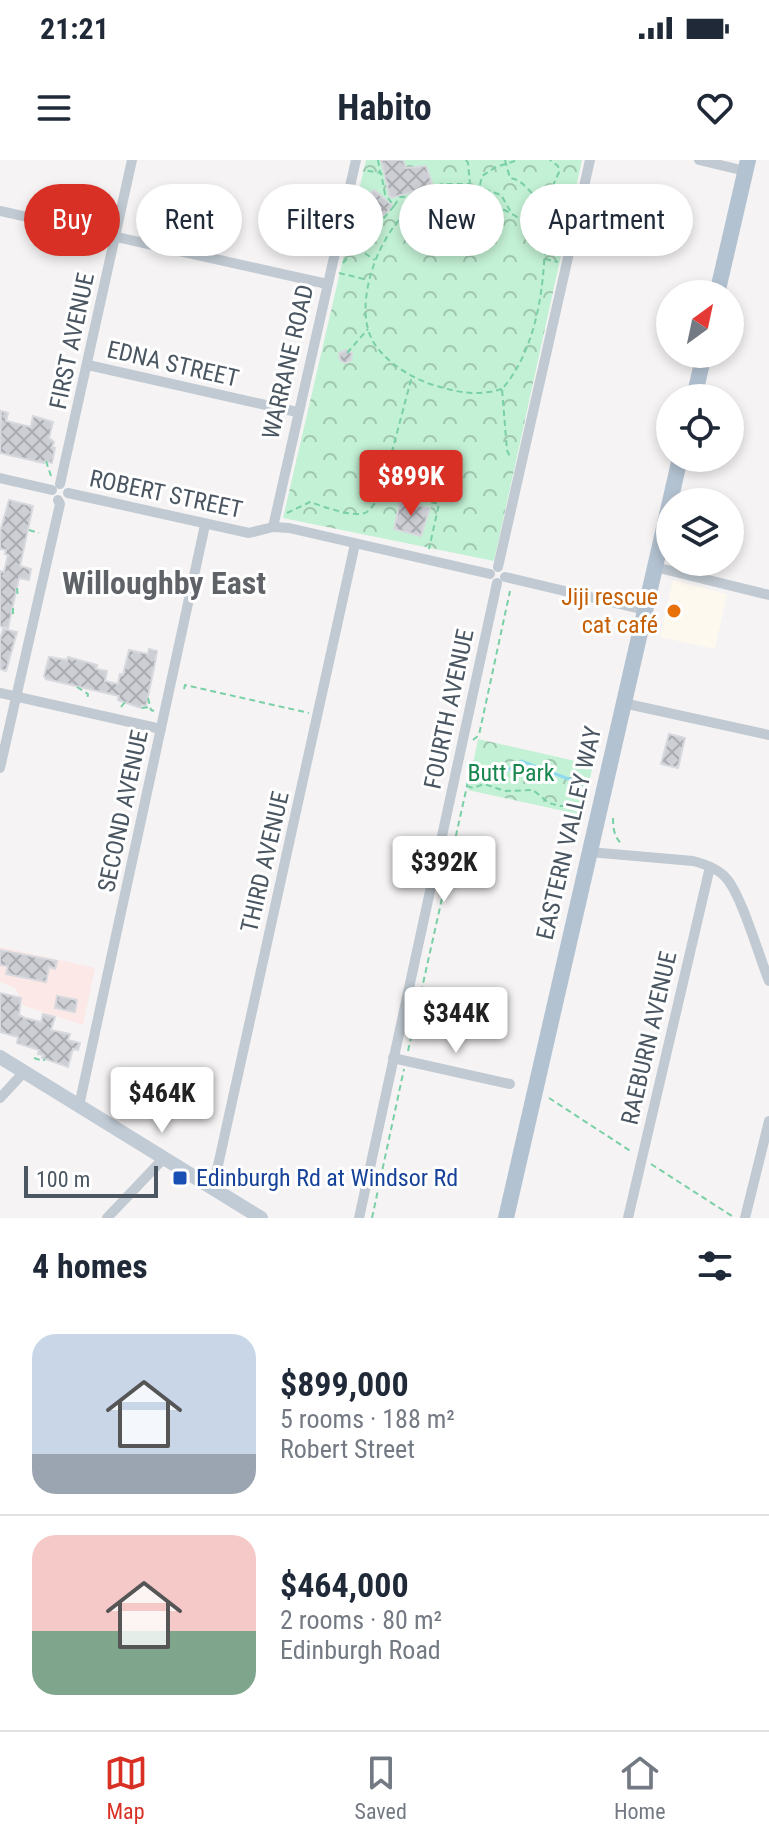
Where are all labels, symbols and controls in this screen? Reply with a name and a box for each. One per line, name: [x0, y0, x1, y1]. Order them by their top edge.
text: 21:21: [40, 11, 109, 46]
icon: menu: [32, 86, 76, 130]
icon: heart: [693, 86, 737, 130]
text: Habito: [337, 87, 432, 129]
chip: Buy: [24, 184, 120, 256]
chip: Rent: [136, 184, 242, 256]
chip: Filters: [258, 184, 383, 256]
chip: New: [399, 184, 504, 256]
chip: Apartment: [520, 184, 693, 256]
street label: FIRST AVENUE: [44, 270, 100, 412]
north arrow: [656, 280, 744, 368]
map controls: [656, 280, 744, 576]
street label: WARRANE ROAD: [257, 282, 319, 442]
street label: EDNA STREET: [104, 335, 242, 393]
button: locate: [656, 384, 744, 472]
pin: $899K: [355, 450, 467, 518]
text: $899K: [378, 461, 444, 491]
street label: ROBERT STREET: [87, 464, 245, 524]
button: layers: [656, 488, 744, 576]
district label: Willoughby East: [62, 564, 266, 602]
place label: Jiji rescue cat café: [561, 583, 658, 639]
marker: Jiji rescue cat café: [665, 602, 683, 620]
street label: FOURTH AVENUE: [418, 626, 480, 791]
street label: EASTERN VALLEY WAY: [531, 723, 607, 942]
street label: SECOND AVENUE: [92, 727, 154, 895]
park label: Butt Park: [467, 759, 555, 787]
street label: THIRD AVENUE: [235, 789, 295, 935]
pin: $392K: [388, 836, 500, 904]
text: $392K: [411, 847, 477, 877]
street label: RAEBURN AVENUE: [615, 949, 683, 1127]
pin: $344K: [400, 987, 512, 1055]
text: $344K: [423, 998, 489, 1028]
pin: $464K: [106, 1067, 218, 1135]
text: $464K: [129, 1078, 195, 1108]
scale bar: [24, 1162, 158, 1198]
place label: Edinburgh Rd at Windsor Rd: [196, 1164, 458, 1192]
text: 100 m: [36, 1167, 90, 1192]
marker: Edinburgh Rd at Windsor Rd: [171, 1169, 189, 1187]
icon: filters: [693, 1244, 737, 1288]
text: 4 homes: [32, 1246, 148, 1286]
text: $899,000: [280, 1364, 409, 1404]
icon: home: [96, 1366, 192, 1462]
text: 5 rooms · 188 m²: [280, 1404, 455, 1434]
text: Robert Street: [280, 1434, 415, 1464]
text: $464,000: [280, 1565, 409, 1605]
icon: home: [96, 1567, 192, 1663]
text: 2 rooms · 80 m²: [280, 1605, 442, 1635]
text: Edinburgh Road: [280, 1635, 441, 1665]
tab: Map: [104, 1751, 148, 1824]
tab: Saved: [355, 1751, 407, 1824]
tab: Home: [614, 1751, 665, 1824]

